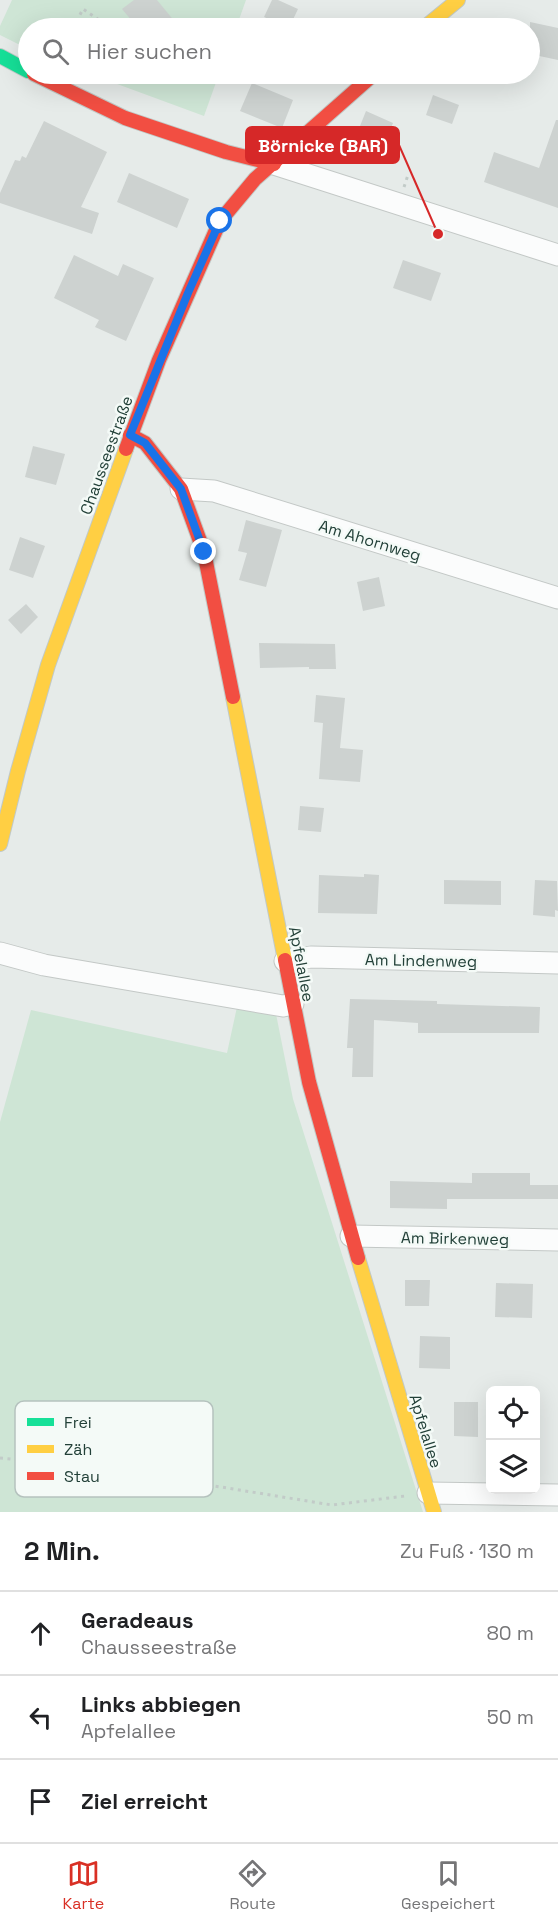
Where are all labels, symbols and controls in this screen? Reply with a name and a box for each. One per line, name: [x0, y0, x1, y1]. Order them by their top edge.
search box: [18, 18, 540, 84]
icon: search: [39, 35, 72, 68]
text: Hier suchen: [87, 37, 212, 65]
callout: Börnicke (BAR): [246, 127, 399, 163]
text: Börnicke (BAR): [258, 134, 388, 157]
route start: [206, 207, 232, 233]
street label: Chausseestraße: [75, 393, 138, 517]
street label: Am Ahornweg: [316, 515, 423, 566]
route end: [190, 538, 216, 564]
street label: Apfelallee: [284, 925, 319, 1003]
street label: Am Lindenweg: [365, 949, 477, 972]
street label: Am Birkenweg: [401, 1227, 509, 1250]
map controls: [486, 1386, 540, 1494]
button: locate: [486, 1386, 540, 1440]
street label: Apfelallee: [404, 1392, 447, 1471]
legend: [15, 1401, 213, 1497]
text: Frei: [64, 1412, 92, 1433]
text: Zäh: [64, 1439, 92, 1460]
button: layers: [486, 1440, 540, 1494]
text: Stau: [64, 1466, 100, 1487]
text: 2 Min.: [24, 1534, 100, 1568]
text: Zu Fuß · 130 m: [400, 1538, 534, 1564]
text: Geradeaus: [81, 1606, 193, 1634]
icon: ahead: [24, 1617, 57, 1650]
text: 80 m: [486, 1620, 534, 1646]
text: Chausseestraße: [81, 1634, 237, 1660]
text: Links abbiegen: [81, 1690, 241, 1718]
icon: left: [24, 1701, 57, 1734]
text: 50 m: [487, 1704, 534, 1730]
text: Apfelallee: [81, 1718, 176, 1744]
icon: arrive: [24, 1785, 57, 1818]
text: Ziel erreicht: [81, 1787, 208, 1815]
tab: Karte: [63, 1857, 104, 1914]
tab: Route: [229, 1857, 276, 1914]
tab: Gespeichert: [401, 1857, 495, 1914]

